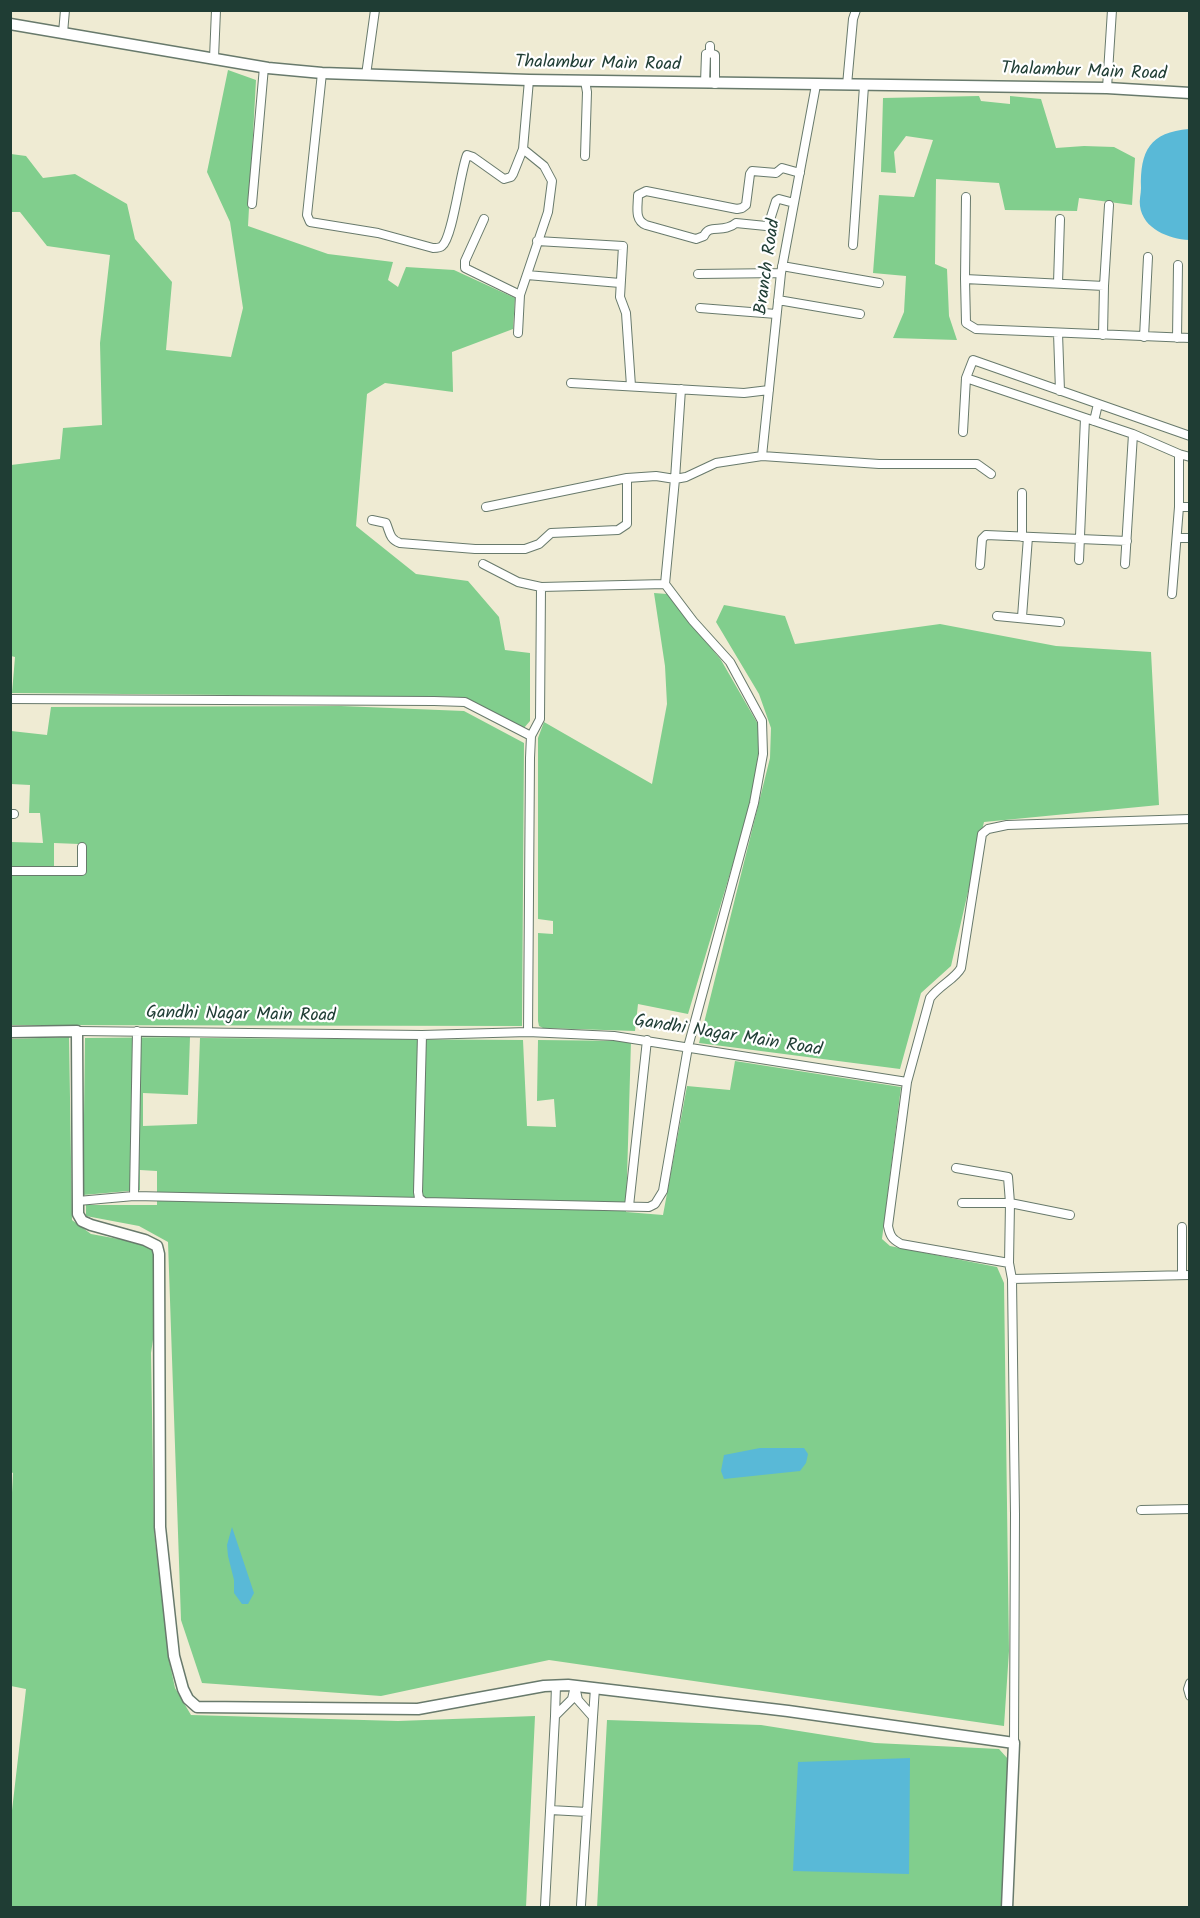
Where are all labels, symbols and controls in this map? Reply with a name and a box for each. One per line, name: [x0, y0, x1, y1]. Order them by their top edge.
street label: Thalambur Main Road: [515, 53, 681, 77]
street label: Thalambur Main Road: [1001, 59, 1167, 87]
street label: Branch Road: [752, 218, 786, 316]
street label: Gandhi Nagar Main Road: [146, 1004, 336, 1028]
street label: Gandhi Nagar Main Road: [633, 1011, 823, 1063]

